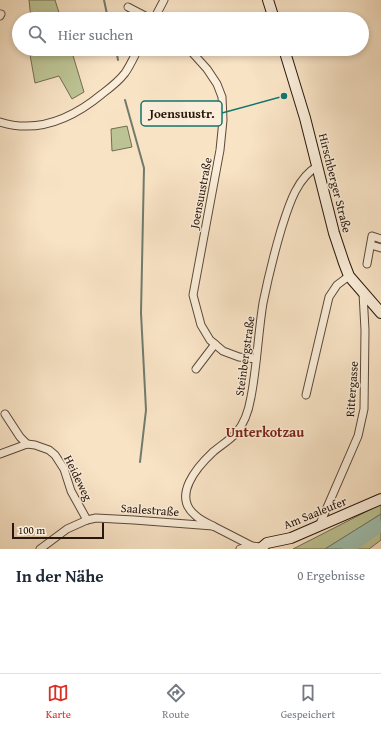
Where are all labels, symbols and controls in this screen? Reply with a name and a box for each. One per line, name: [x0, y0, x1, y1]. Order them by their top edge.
search box: [12, 12, 369, 56]
icon: search: [26, 23, 48, 45]
text: Hier suchen: [58, 24, 133, 45]
callout: Joensuustr.: [141, 101, 222, 126]
text: Joensuustr.: [147, 104, 215, 123]
street label: Hirschberger Straße: [315, 131, 356, 235]
street label: Joensuustraße: [185, 155, 216, 232]
street label: Steinbergstraße: [230, 314, 259, 397]
street label: Rittergasse: [341, 360, 362, 418]
district label: Unterkotzau: [226, 422, 304, 442]
street label: Heideweg: [60, 452, 97, 503]
street label: Am Saaleufer: [281, 492, 349, 533]
street label: Saalestraße: [120, 499, 180, 520]
scale bar: [12, 521, 104, 540]
text: 100 m: [18, 522, 45, 538]
text: In der Nähe: [16, 563, 104, 588]
text: 0 Ergebnisse: [297, 566, 365, 585]
tab: Karte: [46, 682, 71, 722]
tab: Route: [162, 682, 189, 722]
tab: Gespeichert: [281, 682, 335, 722]

